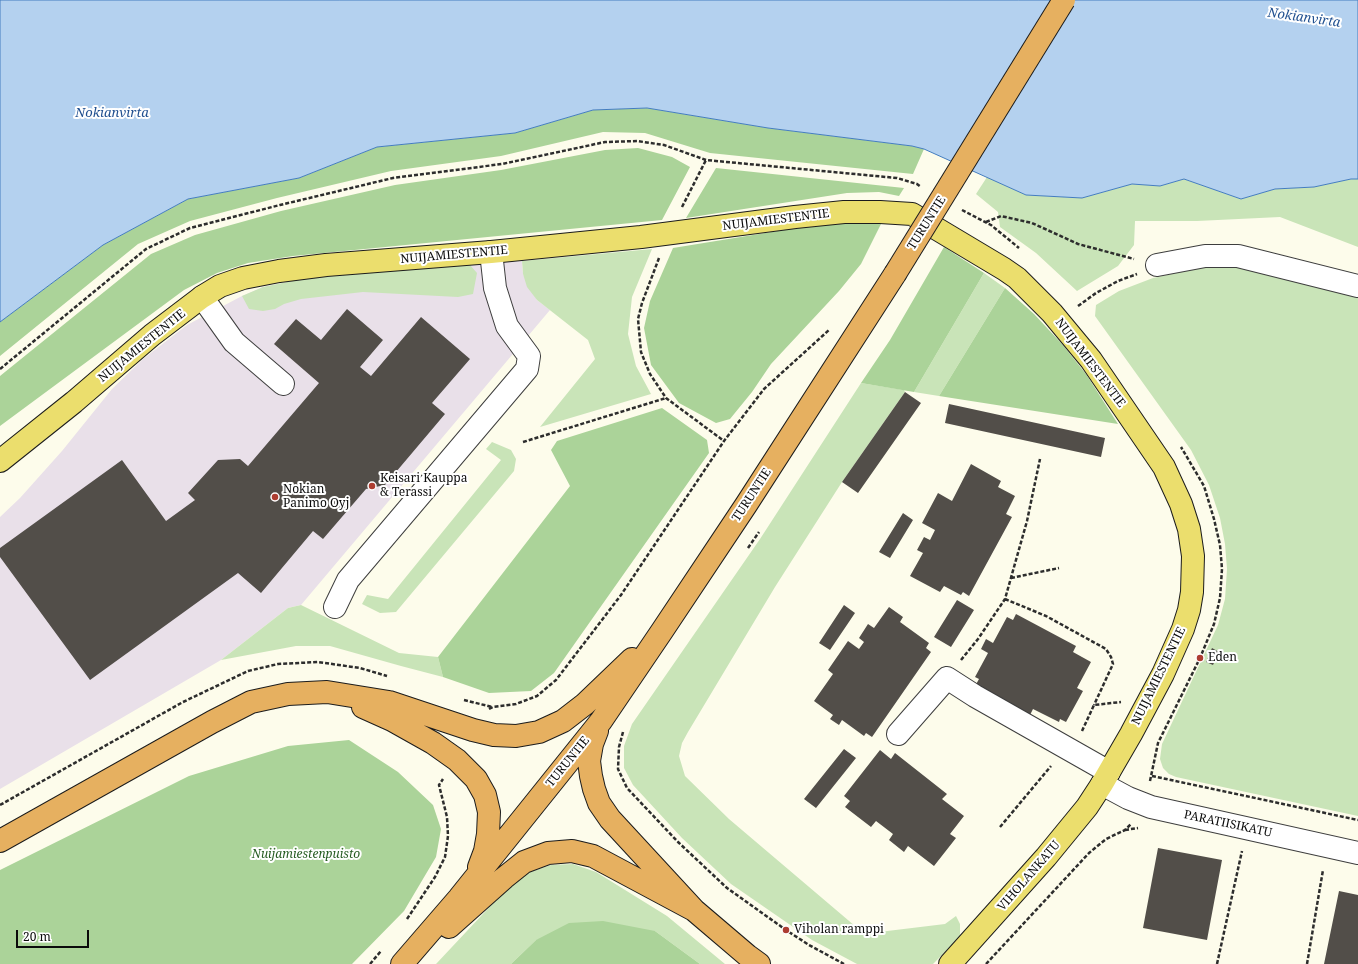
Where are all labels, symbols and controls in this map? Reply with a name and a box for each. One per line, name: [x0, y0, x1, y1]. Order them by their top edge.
water label: Nokianvirta: [1267, 5, 1341, 31]
water label: Nokianvirta: [75, 105, 149, 121]
street label: TURUNTIE: [905, 193, 949, 253]
street label: NUIJAMIESTENTIE: [722, 206, 830, 234]
street label: NUIJAMIESTENTIE: [400, 243, 508, 267]
street label: NUIJAMIESTENTIE: [96, 307, 188, 385]
street label: NUIJAMIESTENTIE: [1052, 316, 1128, 410]
street label: TURUNTIE: [729, 466, 775, 524]
place label: Keisari Kauppa & Terassi: [380, 472, 467, 500]
marker: Keisari Kauppa & Terassi: [367, 481, 377, 491]
place label: Nokian Panimo Oyj: [283, 483, 349, 511]
marker: Nokian Panimo Oyj: [270, 492, 280, 502]
street label: NUIJAMIESTENTIE: [1129, 625, 1189, 727]
place label: Eden: [1208, 651, 1237, 665]
marker: Eden: [1195, 653, 1205, 663]
street label: TURUNTIE: [543, 734, 593, 790]
street label: PARATIISIKATU: [1183, 808, 1273, 840]
street label: VIHOLANKATU: [995, 838, 1063, 914]
park label: Nuijamiestenpuisto: [252, 848, 360, 862]
scale bar: [18, 922, 91, 948]
place label: Viholan ramppi: [794, 923, 884, 937]
marker: Viholan ramppi: [781, 925, 791, 935]
text: 20 m: [23, 928, 51, 945]

